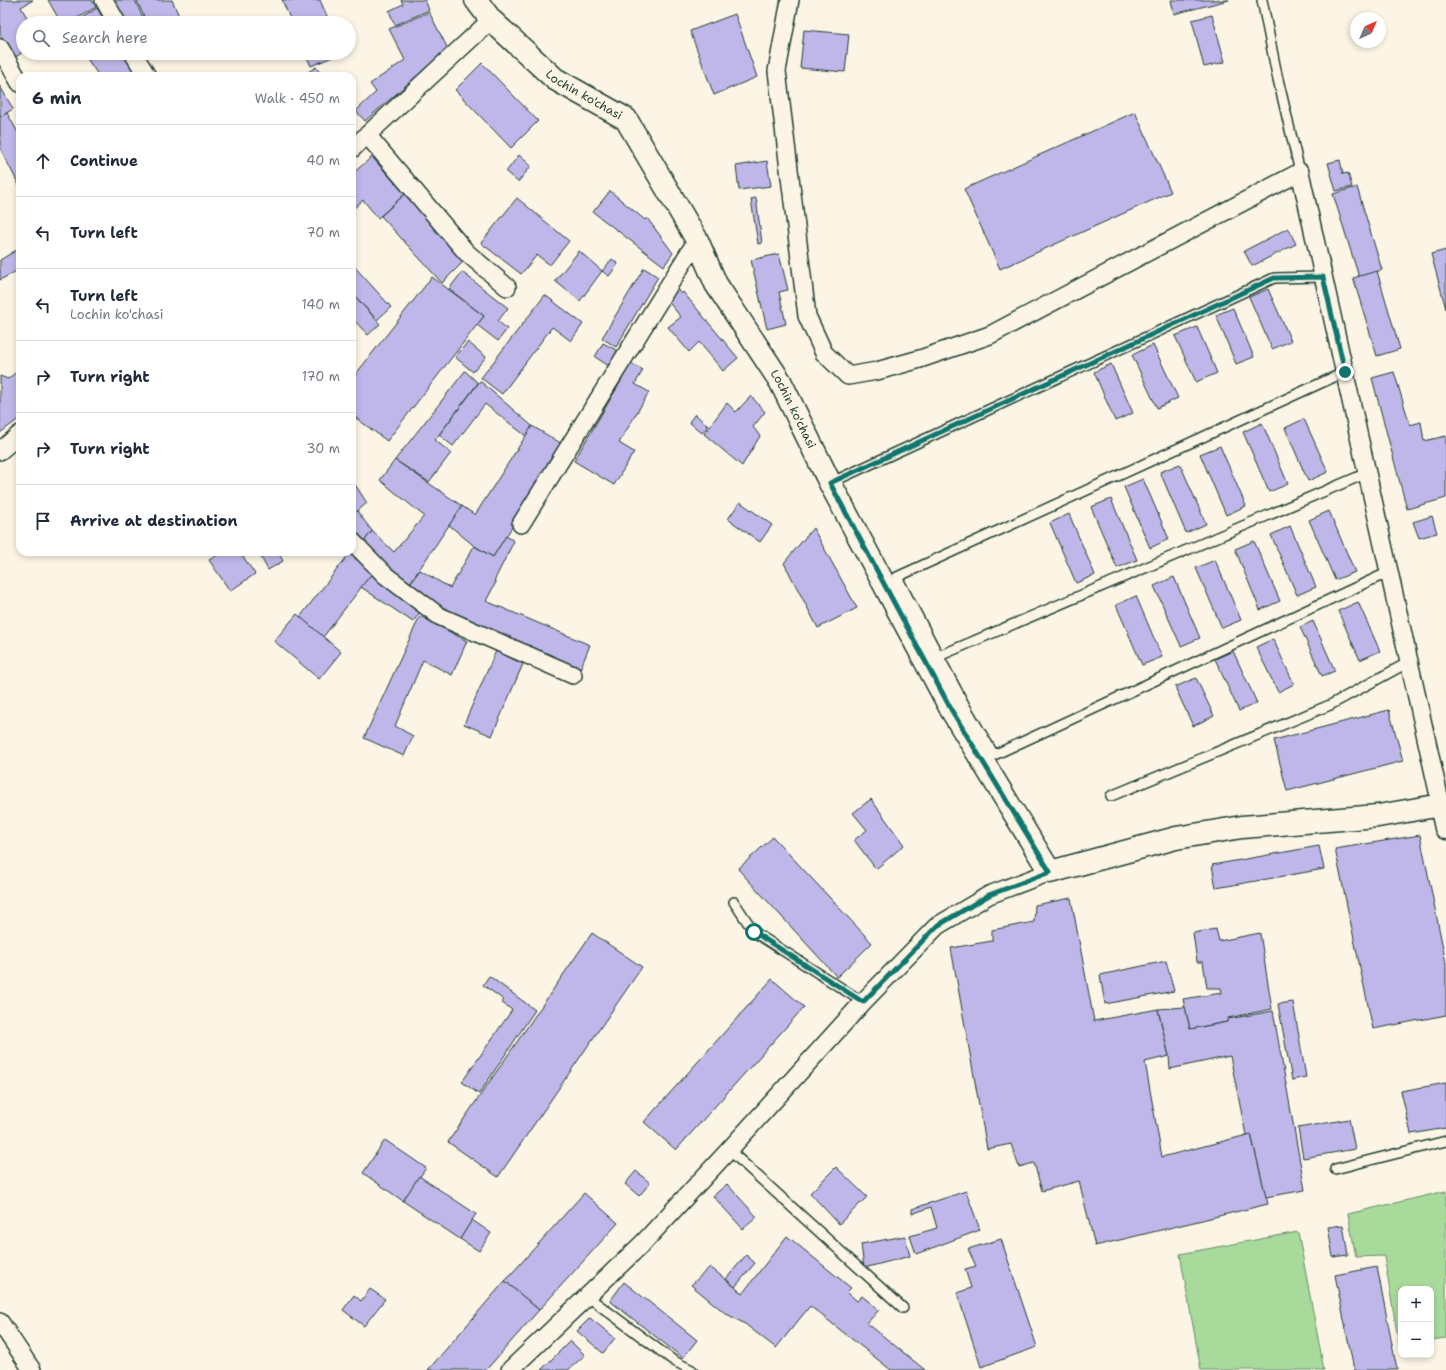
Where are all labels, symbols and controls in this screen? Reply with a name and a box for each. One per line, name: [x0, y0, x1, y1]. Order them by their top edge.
north arrow: [1350, 12, 1386, 48]
search box: [16, 16, 356, 60]
icon: search: [30, 27, 52, 49]
text: Search here: [62, 28, 148, 48]
street label: Lochin ko'chasi: [542, 66, 625, 123]
text: 6 min: [32, 87, 82, 109]
text: Walk · 450 m: [255, 90, 340, 107]
icon: ahead: [32, 150, 54, 172]
text: Continue: [70, 151, 138, 171]
text: 40 m: [306, 152, 340, 169]
icon: left: [32, 222, 54, 244]
text: Turn left: [70, 223, 138, 243]
text: 70 m: [306, 224, 340, 241]
text: Turn left: [70, 286, 138, 306]
icon: left: [32, 294, 54, 316]
text: 140 m: [301, 296, 340, 313]
text: Lochin ko'chasi: [70, 306, 163, 323]
route end: [1336, 363, 1354, 381]
icon: right: [32, 366, 54, 388]
street label: Lochin ko'chasi: [767, 366, 820, 451]
text: Turn right: [70, 367, 150, 387]
text: 170 m: [302, 368, 340, 385]
icon: right: [32, 438, 54, 460]
text: Turn right: [70, 439, 150, 459]
text: 30 m: [306, 440, 340, 457]
icon: arrive: [32, 510, 54, 532]
text: Arrive at destination: [70, 511, 238, 531]
route start: [745, 923, 763, 941]
map controls: [1398, 1286, 1434, 1358]
button: +: [1398, 1286, 1434, 1322]
button: −: [1398, 1322, 1434, 1358]

